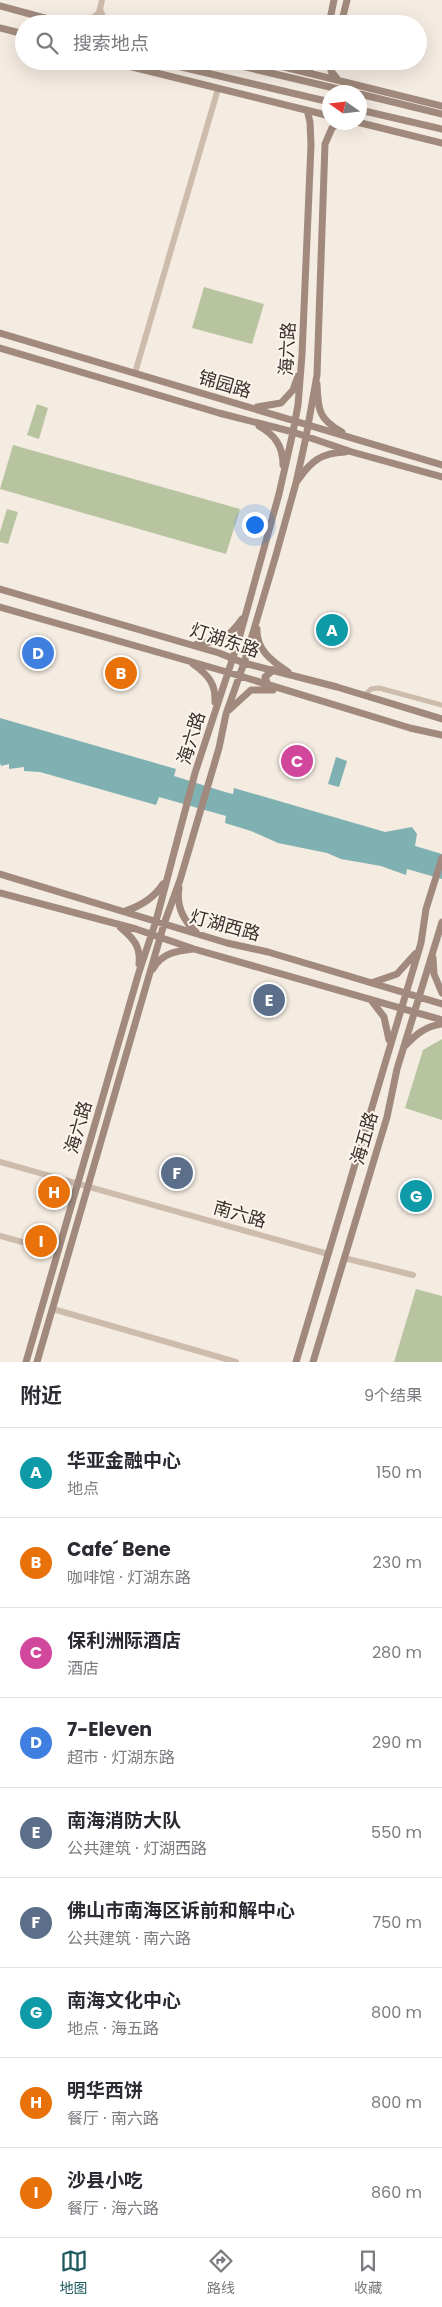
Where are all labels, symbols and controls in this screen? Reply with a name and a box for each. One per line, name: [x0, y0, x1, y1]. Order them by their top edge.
search box: [15, 15, 427, 70]
icon: search: [33, 29, 61, 57]
text: 搜索地点: [73, 30, 149, 57]
north arrow: [322, 85, 367, 130]
street label: 海六路: [273, 321, 301, 377]
street label: 锦园路: [196, 365, 254, 403]
your location: [242, 512, 268, 538]
pin: A: [316, 611, 348, 649]
street label: 灯湖东路: [187, 617, 263, 663]
pin: D: [22, 634, 54, 672]
pin: B: [105, 654, 137, 692]
street label: 海六路: [171, 709, 211, 767]
pin: C: [281, 742, 313, 780]
street label: 灯湖西路: [187, 904, 263, 946]
pin: E: [253, 981, 285, 1019]
street label: 海六路: [59, 1098, 97, 1156]
street label: 海五路: [345, 1109, 383, 1167]
pin: F: [161, 1154, 193, 1192]
pin: H: [38, 1173, 70, 1211]
pin: G: [400, 1177, 432, 1215]
street label: 南六路: [211, 1195, 269, 1233]
pin: I: [25, 1222, 57, 1260]
text: 附近: [20, 1381, 62, 1410]
text: 9个结果: [364, 1384, 422, 1407]
text: 华亚金融中心: [67, 1447, 181, 1474]
text: A: [30, 1461, 42, 1484]
text: 150 m: [376, 1461, 422, 1484]
text: 地点: [67, 1477, 99, 1500]
text: Cafe´ Bene: [67, 1536, 171, 1563]
text: B: [31, 1551, 41, 1574]
text: 230 m: [373, 1551, 422, 1574]
text: 咖啡馆 · 灯湖东路: [67, 1566, 191, 1589]
text: 保利洲际酒店: [67, 1627, 181, 1654]
text: C: [30, 1641, 42, 1664]
text: 280 m: [372, 1641, 422, 1664]
text: 酒店: [67, 1657, 99, 1680]
text: 7-Eleven: [67, 1716, 152, 1743]
text: D: [30, 1731, 42, 1754]
text: 290 m: [372, 1731, 422, 1754]
text: 超市 · 灯湖东路: [67, 1746, 175, 1769]
text: 南海消防大队: [67, 1807, 181, 1834]
text: E: [32, 1821, 40, 1844]
text: 550 m: [371, 1821, 422, 1844]
text: 公共建筑 · 灯湖西路: [67, 1837, 207, 1860]
text: 佛山市南海区诉前和解中心: [67, 1897, 295, 1924]
text: F: [32, 1911, 40, 1934]
text: 750 m: [372, 1911, 422, 1934]
text: 公共建筑 · 南六路: [67, 1927, 191, 1950]
text: 南海文化中心: [67, 1987, 181, 2014]
text: G: [30, 2001, 42, 2024]
text: 800 m: [371, 2001, 422, 2024]
text: 地点 · 海五路: [67, 2017, 159, 2040]
text: 明华西饼: [67, 2077, 143, 2104]
text: H: [30, 2091, 42, 2114]
text: 800 m: [371, 2091, 422, 2114]
text: 餐厅 · 南六路: [67, 2107, 159, 2130]
text: 沙县小吃: [67, 2167, 143, 2194]
text: I: [34, 2181, 38, 2204]
text: 860 m: [371, 2181, 422, 2204]
text: 餐厅 · 海六路: [67, 2197, 159, 2220]
tab: 地图: [60, 2247, 88, 2299]
tab: 路线: [207, 2247, 235, 2299]
tab: 收藏: [354, 2247, 382, 2299]

